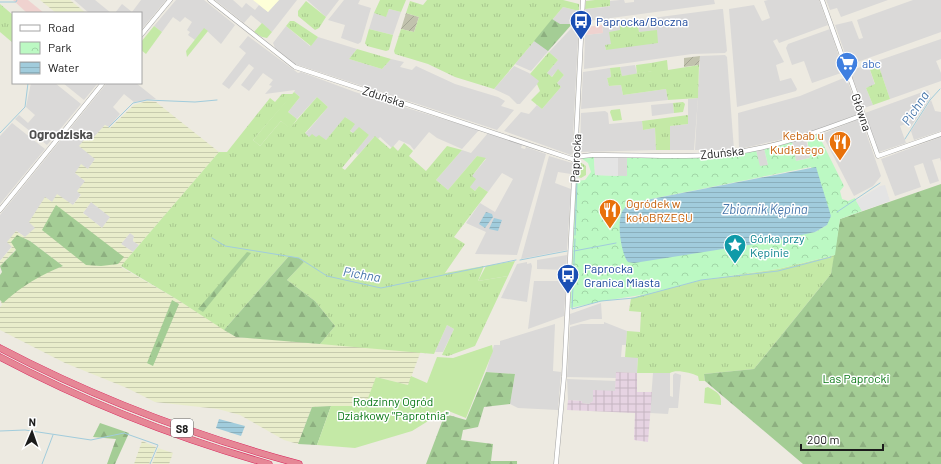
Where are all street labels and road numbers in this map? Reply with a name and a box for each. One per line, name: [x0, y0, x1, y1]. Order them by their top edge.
street label: Zduńska: [361, 83, 407, 109]
street label: Główna: [849, 91, 875, 133]
street label: Paprocka: [567, 133, 583, 183]
street label: Zduńska: [699, 143, 745, 161]
road number: S8: [171, 419, 193, 437]

